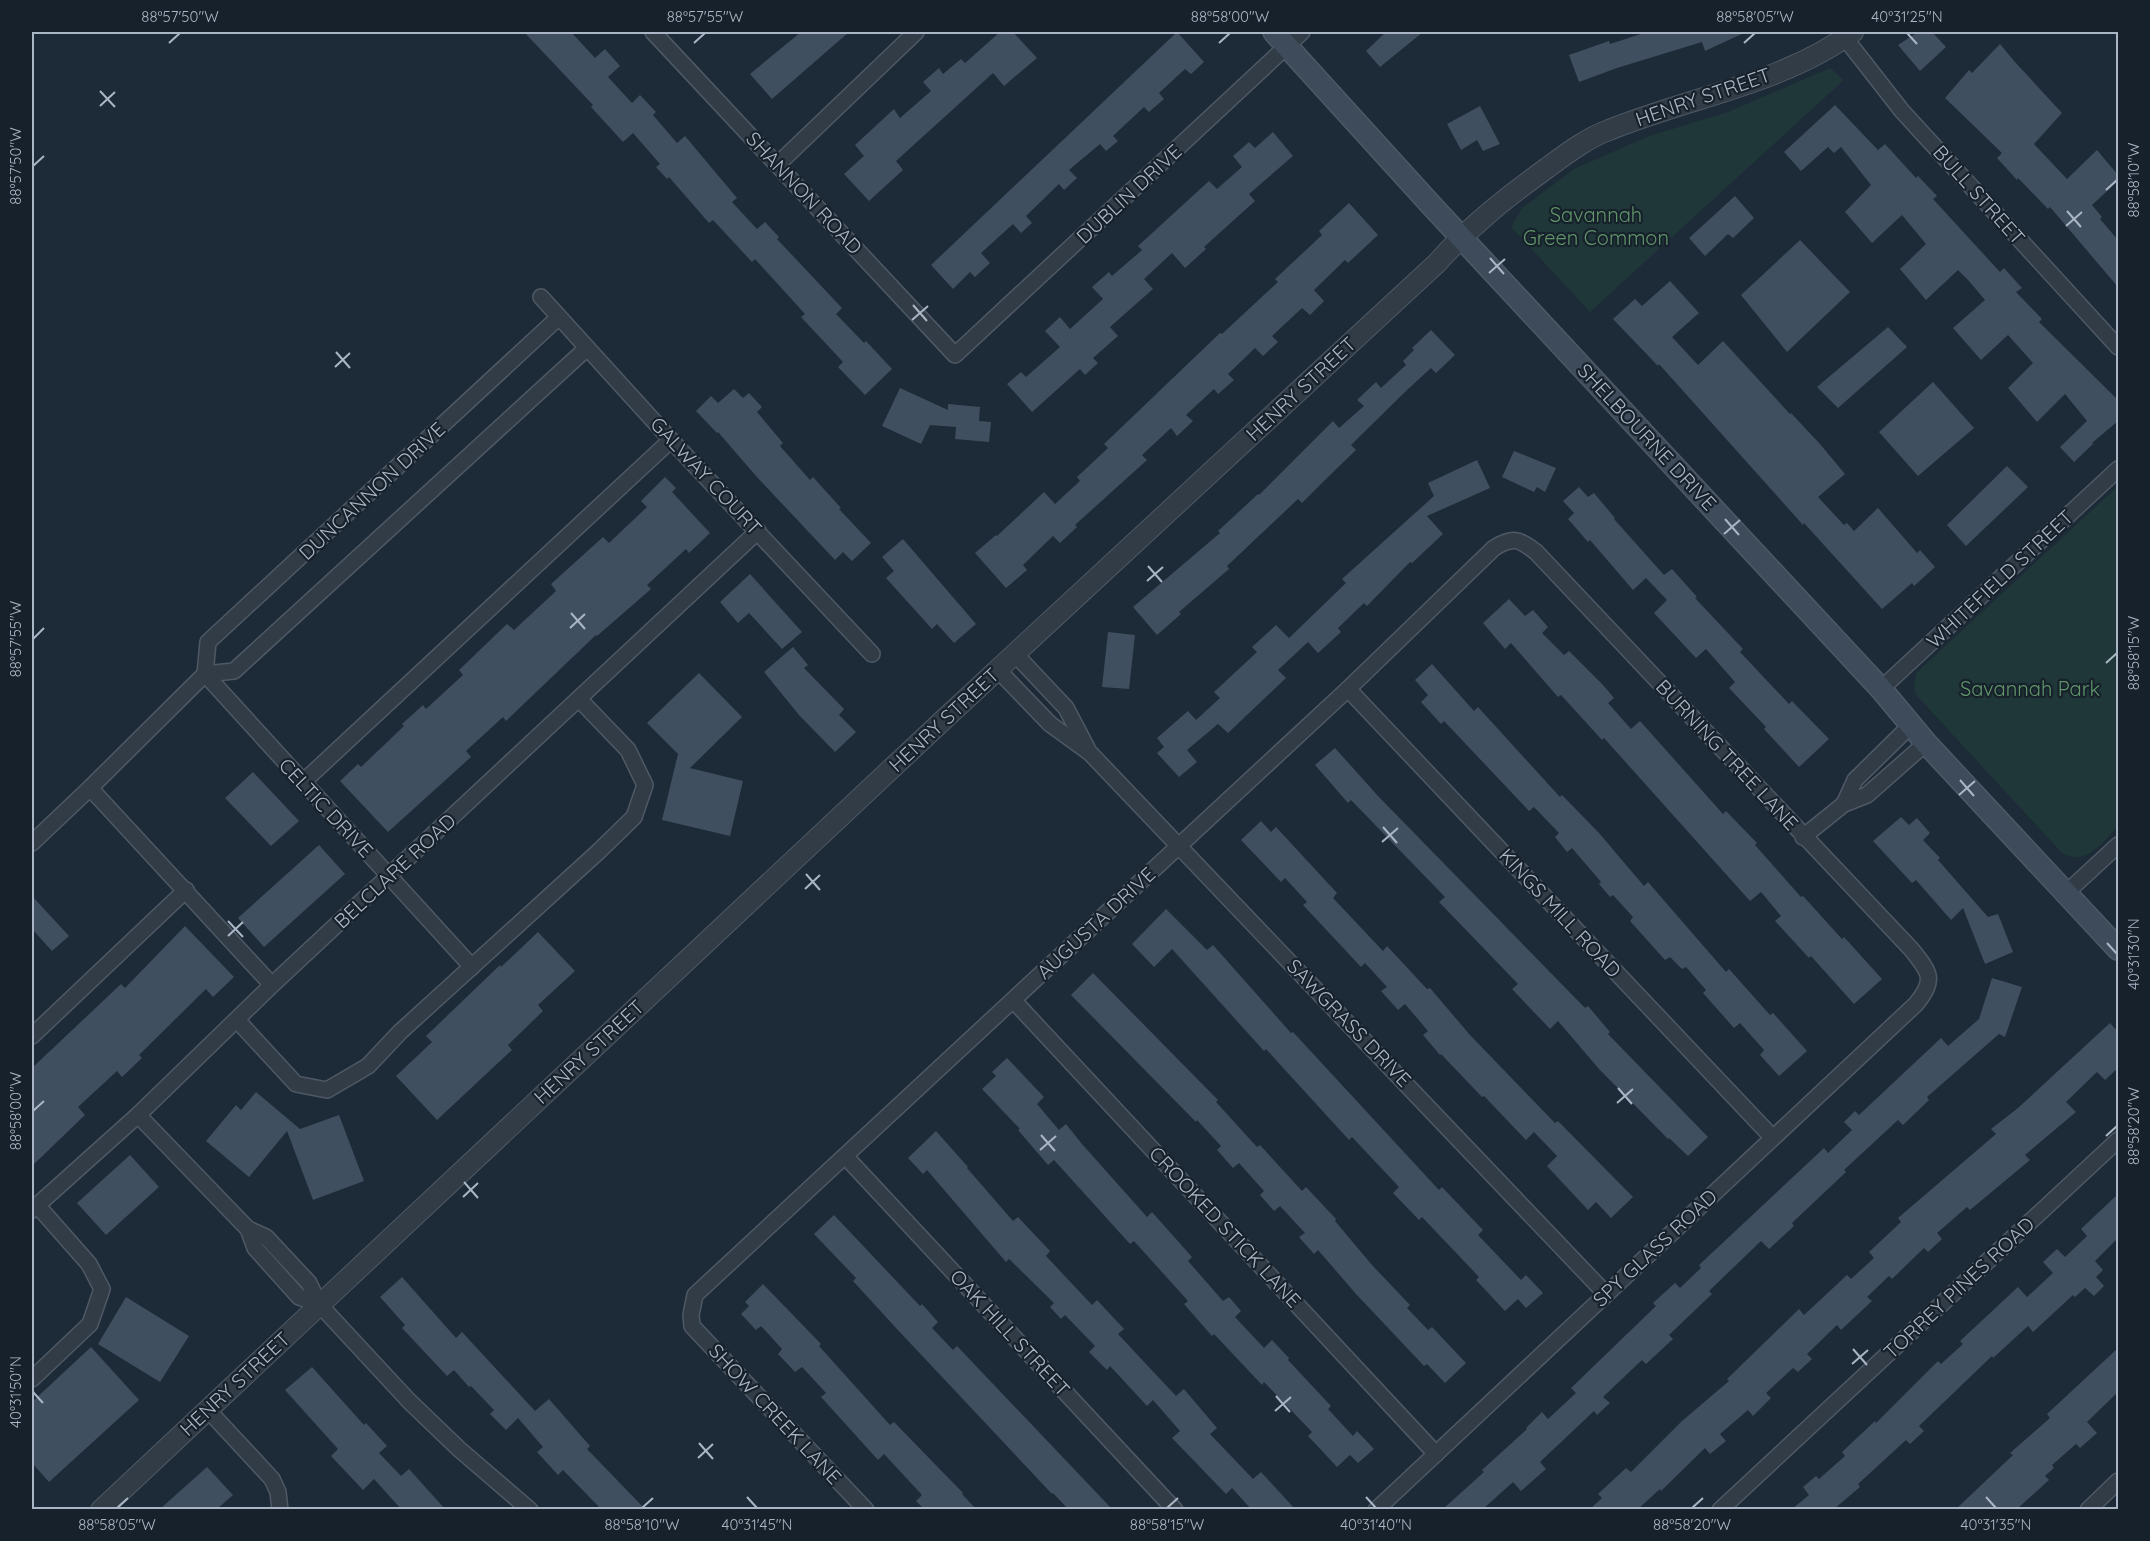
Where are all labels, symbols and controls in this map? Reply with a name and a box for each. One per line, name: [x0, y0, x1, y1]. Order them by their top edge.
text: 88°57'50"W: [141, 7, 219, 26]
text: 88°57'55"W: [667, 7, 744, 26]
text: 88°58'00"W: [1191, 7, 1270, 26]
text: 88°58'05"W: [1716, 7, 1794, 26]
text: 40°31'25"N: [1871, 7, 1943, 26]
street label: HENRY STREET: [1632, 62, 1774, 131]
street label: SHANNON ROAD: [741, 126, 868, 259]
text: 88°57'50"W: [6, 127, 25, 205]
street label: DUBLIN DRIVE: [1071, 139, 1186, 249]
street label: BULL STREET: [1928, 140, 2031, 250]
text: 88°58'10"W: [2124, 142, 2143, 218]
park label: Savannah Green Common: [1523, 202, 1669, 250]
street label: HENRY STREET: [1240, 331, 1361, 446]
street label: SHELBOURNE DRIVE: [1573, 358, 1722, 516]
street label: GALWAY COURT: [645, 411, 767, 540]
street label: DUNCANNON DRIVE: [293, 416, 450, 565]
street label: WHITEFIELD STREET: [1921, 504, 2078, 653]
text: 88°57'55"W: [6, 600, 25, 677]
text: 88°58'15"W: [2124, 615, 2143, 690]
street label: HENRY STREET: [883, 662, 1004, 777]
street label: BURNING TREE LANE: [1651, 674, 1804, 835]
park label: Savannah Park: [1960, 676, 2100, 701]
street label: CELTIC DRIVE: [274, 753, 379, 863]
street label: BELCLARE ROAD: [329, 808, 461, 933]
street label: KINGS MILL ROAD: [1494, 843, 1627, 983]
street label: AUGUSTA DRIVE: [1031, 861, 1160, 984]
text: 40°31'30"N: [2124, 918, 2143, 990]
street label: SAWGRASS DRIVE: [1282, 953, 1417, 1092]
street label: HENRY STREET: [528, 994, 649, 1109]
text: 88°58'00"W: [6, 1071, 25, 1150]
text: 88°58'20"W: [2124, 1087, 2143, 1165]
street label: CROOKED STICK LANE: [1144, 1141, 1307, 1313]
street label: SPY GLASS ROAD: [1587, 1184, 1722, 1312]
street label: TORREY PINES ROAD: [1878, 1211, 2039, 1364]
street label: OAK HILL STREET: [945, 1264, 1076, 1401]
street label: HENRY STREET: [174, 1326, 295, 1441]
street label: SHOW CREEK LANE: [704, 1338, 847, 1489]
text: 40°31'50"N: [6, 1356, 25, 1428]
text: 88°58'05"W: [78, 1515, 156, 1534]
text: 88°58'10"W: [604, 1515, 680, 1534]
text: 40°31'45"N: [722, 1515, 792, 1534]
text: 88°58'15"W: [1130, 1515, 1205, 1534]
text: 40°31'40"N: [1340, 1515, 1412, 1534]
text: 88°58'20"W: [1653, 1515, 1731, 1534]
text: 40°31'35"N: [1961, 1515, 2031, 1534]

